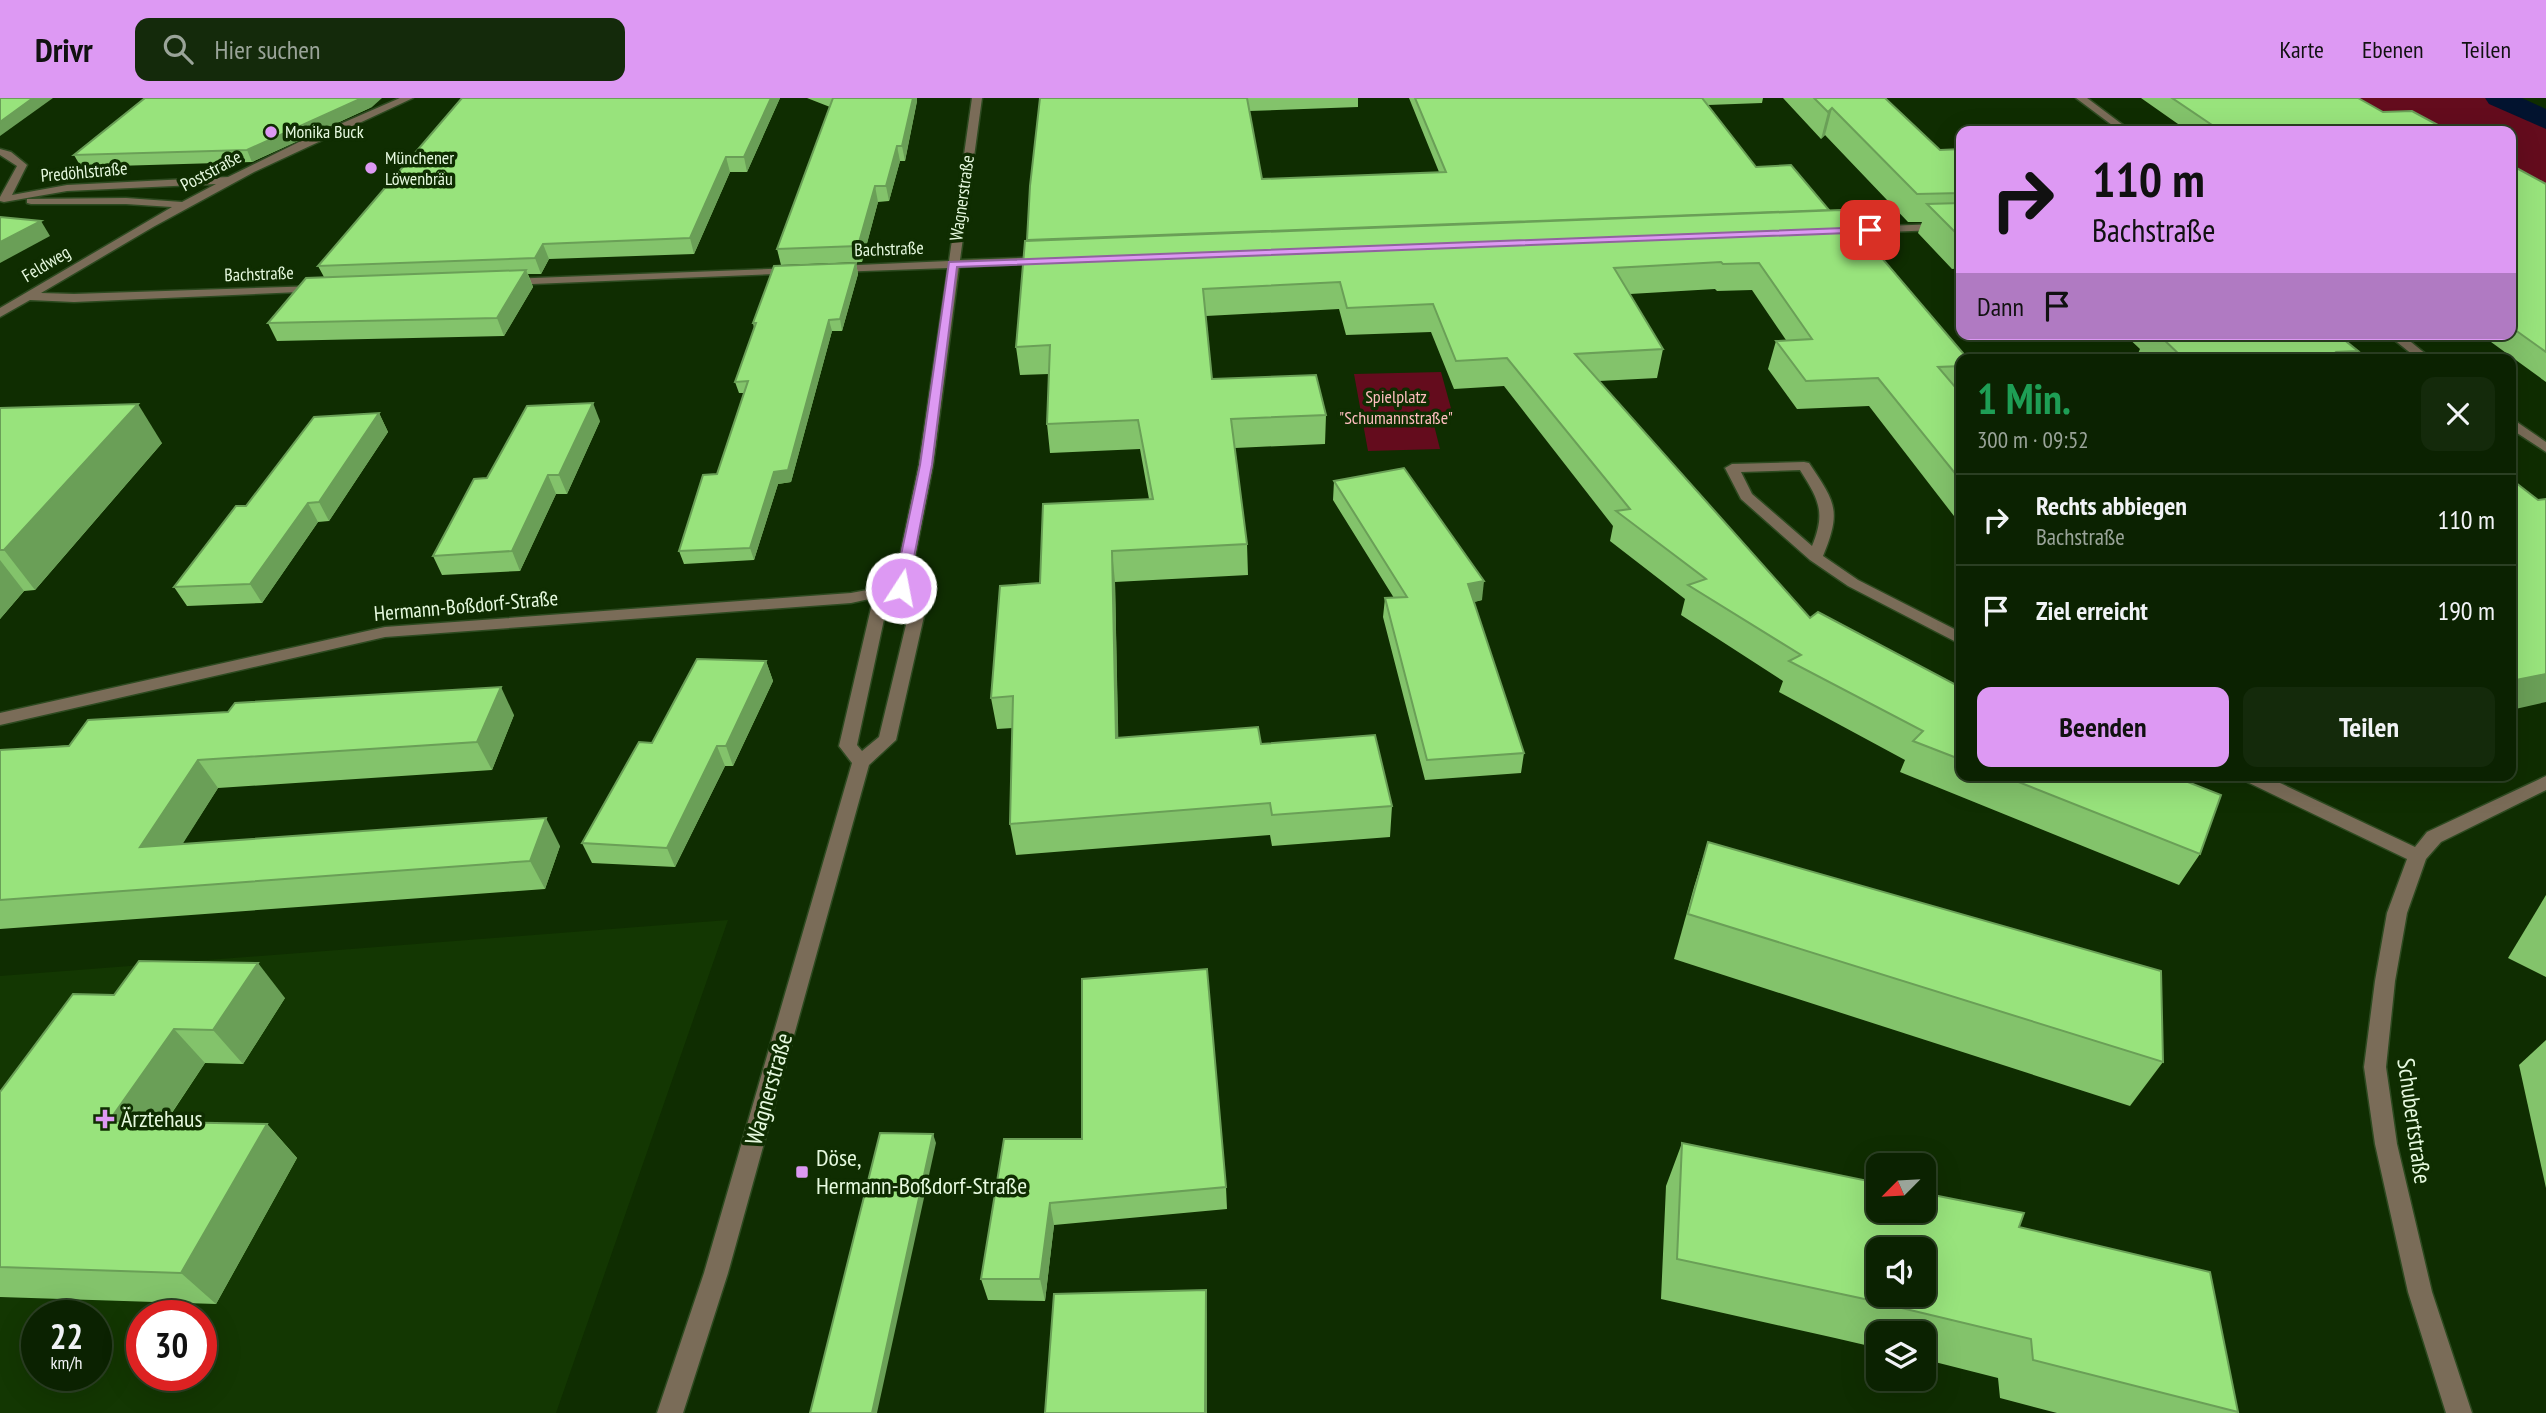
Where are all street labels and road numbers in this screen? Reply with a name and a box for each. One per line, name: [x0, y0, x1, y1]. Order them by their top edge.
street label: Poststraße: [176, 145, 245, 196]
street label: Wagnerstraße: [944, 154, 979, 242]
street label: Predöhlstraße: [40, 156, 128, 187]
street label: Bachstraße: [854, 236, 924, 261]
street label: Feldweg: [17, 240, 74, 287]
street label: Bachstraße: [224, 261, 294, 286]
street label: Hermann-Boßdorf-Straße: [373, 584, 559, 627]
street label: Wagnerstraße: [738, 1029, 799, 1148]
street label: Schubertstraße: [2390, 1056, 2439, 1186]

